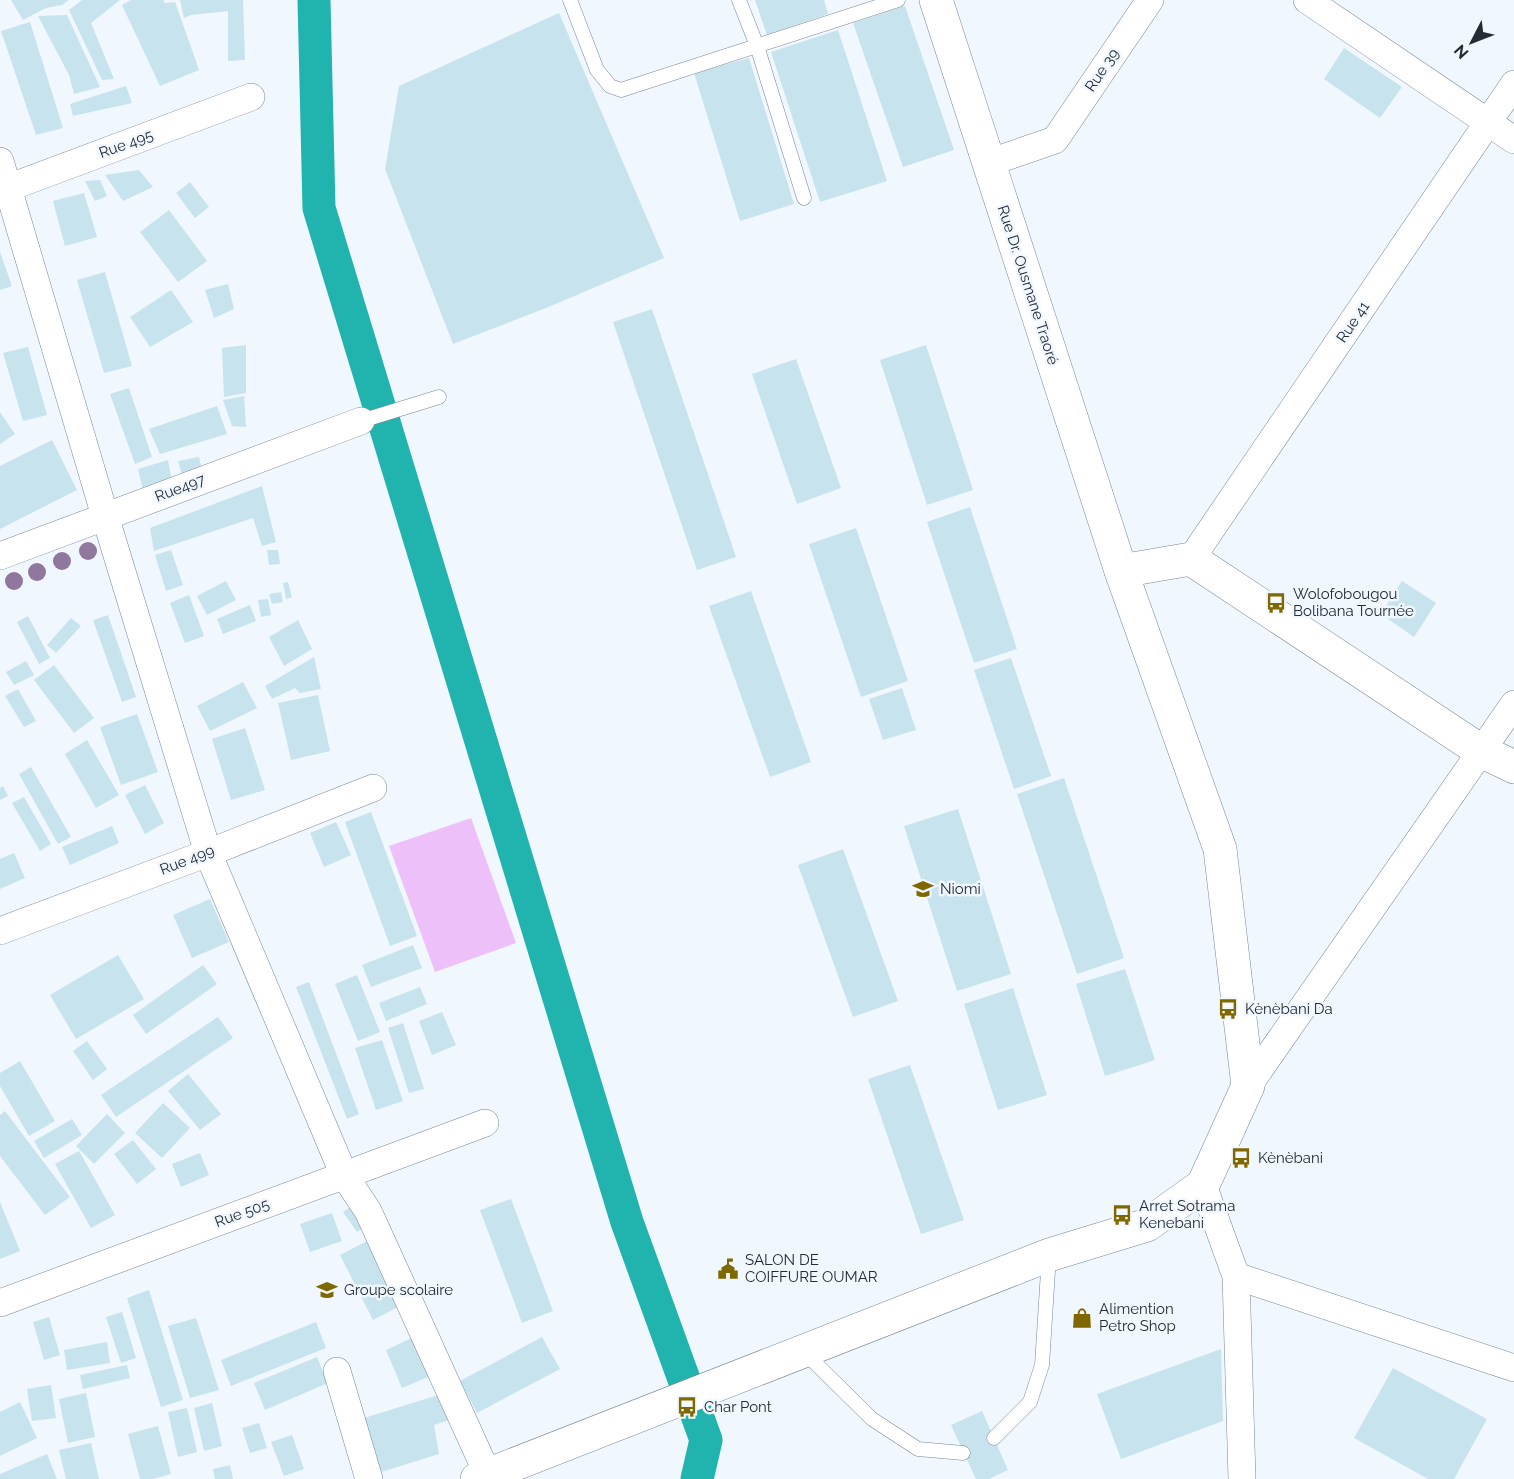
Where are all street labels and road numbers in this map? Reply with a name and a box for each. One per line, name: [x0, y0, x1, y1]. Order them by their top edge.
street label: Rue 39: [1081, 45, 1123, 95]
street label: Rue 495: [96, 126, 156, 162]
street label: Rue Dr. Ousmane Traoré: [994, 203, 1062, 367]
street label: Rue 41: [1333, 297, 1374, 346]
street label: Rue497: [152, 470, 208, 506]
street label: Rue 499: [157, 841, 217, 879]
street label: Rue 505: [212, 1195, 272, 1231]

